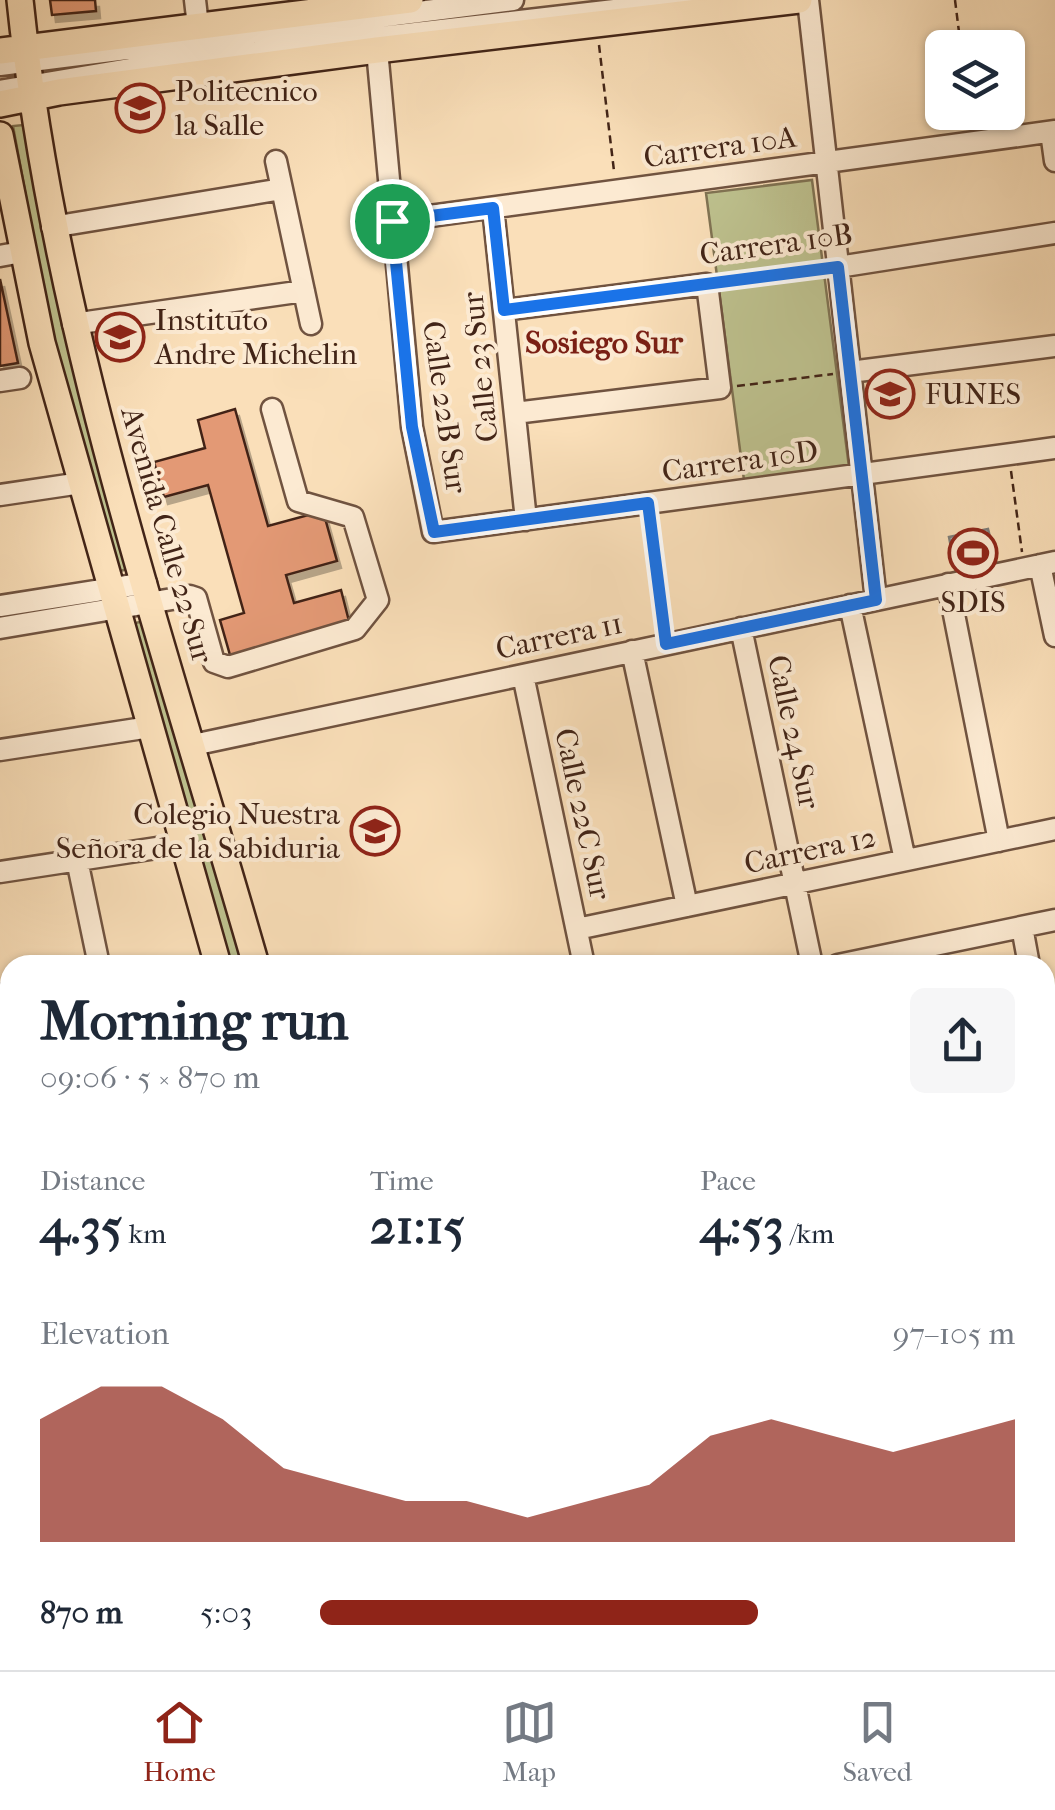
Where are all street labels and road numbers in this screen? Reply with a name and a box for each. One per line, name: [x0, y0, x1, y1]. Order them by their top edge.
street label: Carrera 10A: [641, 119, 799, 176]
street label: Carrera 10B: [697, 216, 855, 273]
street label: Calle 23 Sur: [455, 290, 506, 444]
street label: Calle 22B Sur: [415, 319, 474, 496]
street label: Avenida Calle 22 Sur: [113, 402, 220, 668]
street label: Carrera 10D: [660, 433, 820, 490]
street label: Carrera 11: [493, 606, 626, 667]
street label: Calle 24 Sur: [760, 652, 827, 812]
street label: Calle 22C Sur: [547, 725, 618, 903]
street label: Carrera 12: [741, 819, 879, 881]

